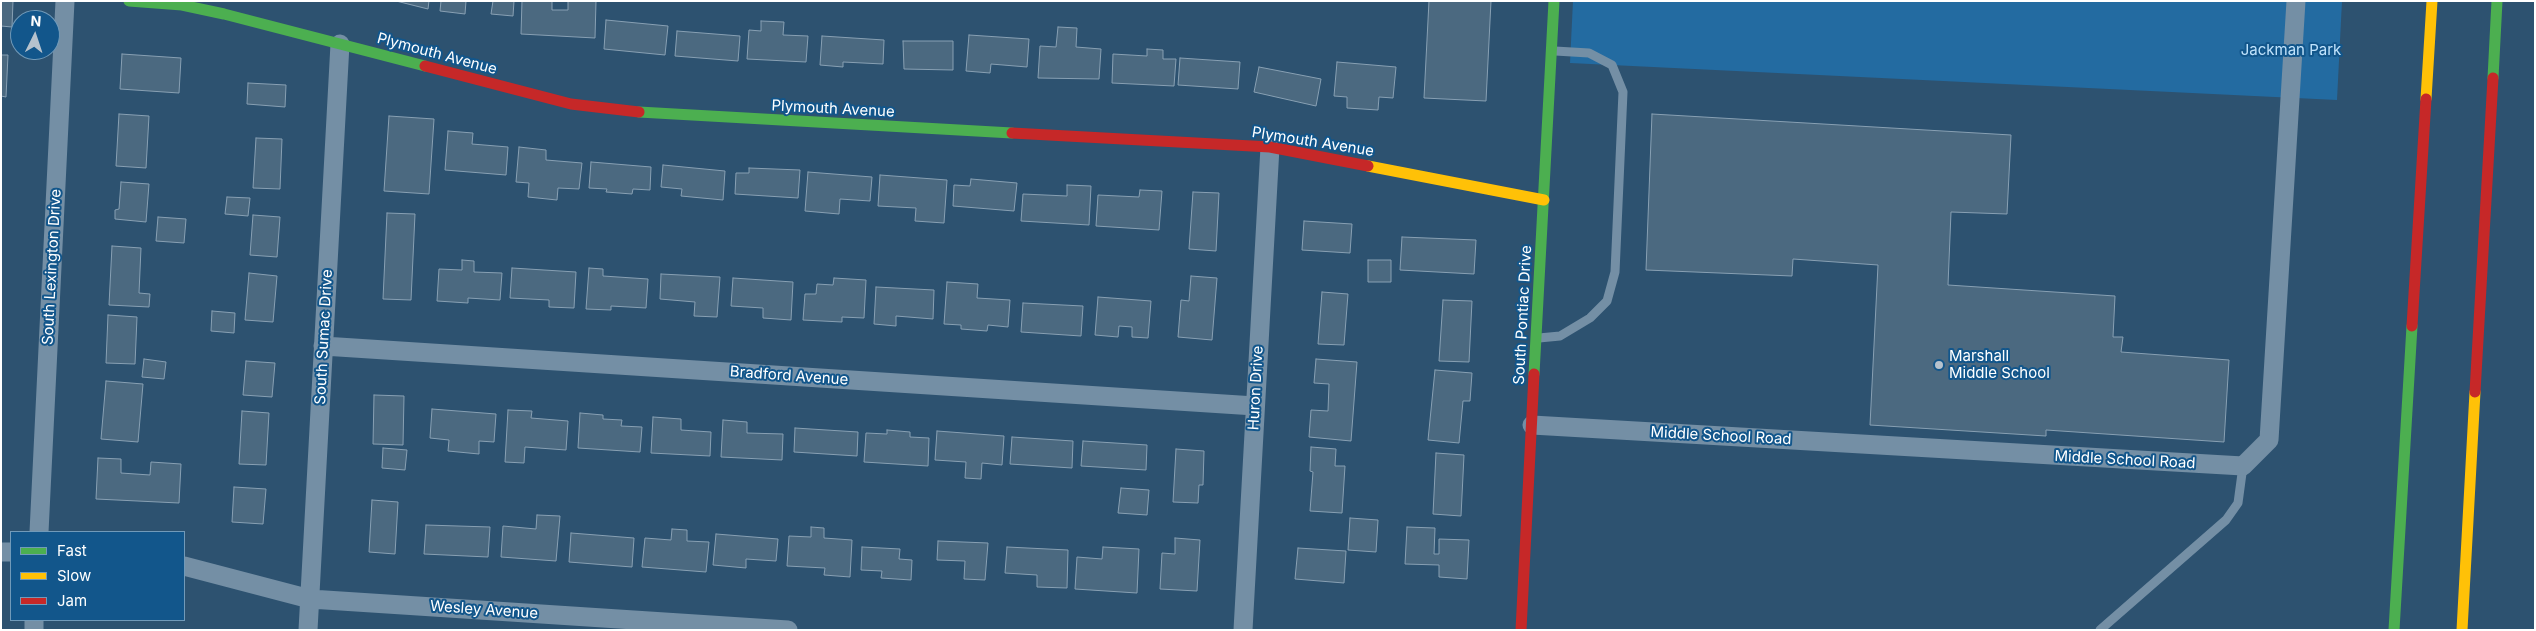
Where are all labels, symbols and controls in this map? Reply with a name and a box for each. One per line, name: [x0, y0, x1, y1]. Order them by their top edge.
north arrow: [10, 10, 60, 60]
text: N: [30, 12, 42, 29]
street label: Plymouth Avenue: [375, 29, 499, 79]
park label: Jackman Park: [2241, 41, 2341, 59]
street label: Plymouth Avenue: [771, 97, 895, 121]
street label: Plymouth Avenue: [1251, 123, 1375, 161]
street label: South Lexington Drive: [39, 188, 65, 346]
street label: South Pontiac Drive: [1510, 245, 1536, 385]
street label: South Sumac Drive: [311, 269, 337, 405]
street label: Huron Drive: [1245, 345, 1267, 431]
place label: Marshall Middle School: [1949, 347, 2050, 382]
marker: Marshall Middle School: [1933, 359, 1945, 371]
street label: Bradford Avenue: [729, 363, 849, 389]
street label: Middle School Road: [1650, 423, 1792, 449]
street label: Middle School Road: [2054, 447, 2196, 473]
legend: [10, 531, 185, 621]
text: Fast: [57, 541, 87, 560]
text: Slow: [57, 566, 91, 585]
text: Jam: [57, 591, 87, 610]
street label: Wesley Avenue: [429, 597, 539, 623]

